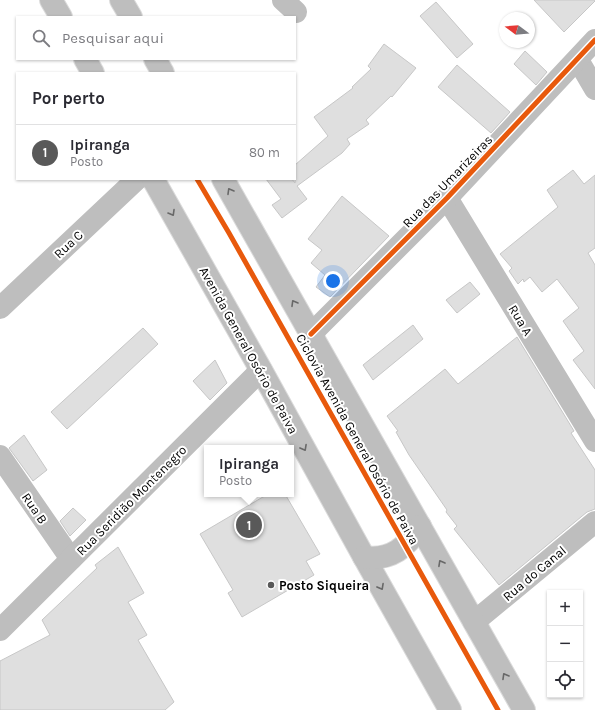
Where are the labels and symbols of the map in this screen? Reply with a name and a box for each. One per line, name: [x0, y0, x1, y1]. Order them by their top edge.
north arrow: [499, 12, 535, 48]
street label: Rua das Umarizeiras: [399, 132, 495, 231]
one-way arrow: [227, 187, 234, 195]
one-way arrow: [167, 209, 175, 216]
street label: Rua C: [51, 227, 86, 261]
street label: Avenida General Osório de Paiva: [196, 264, 301, 436]
your location: [323, 271, 343, 291]
one-way arrow: [292, 300, 299, 308]
street label: Rua A: [506, 302, 536, 339]
street label: Ciclovia Avenida General Osório de Paiva: [293, 331, 422, 547]
street label: Rua Seridião Montenegro: [73, 442, 189, 558]
one-way arrow: [300, 444, 307, 451]
street label: Rua B: [19, 490, 50, 527]
pin: 1: [236, 510, 262, 540]
street label: Rua do Canal: [500, 543, 569, 604]
one-way arrow: [438, 560, 445, 567]
place label: Posto Siqueira: [279, 578, 369, 594]
marker: Posto Siqueira: [266, 580, 276, 590]
one-way arrow: [376, 582, 383, 590]
one-way arrow: [502, 673, 509, 680]

